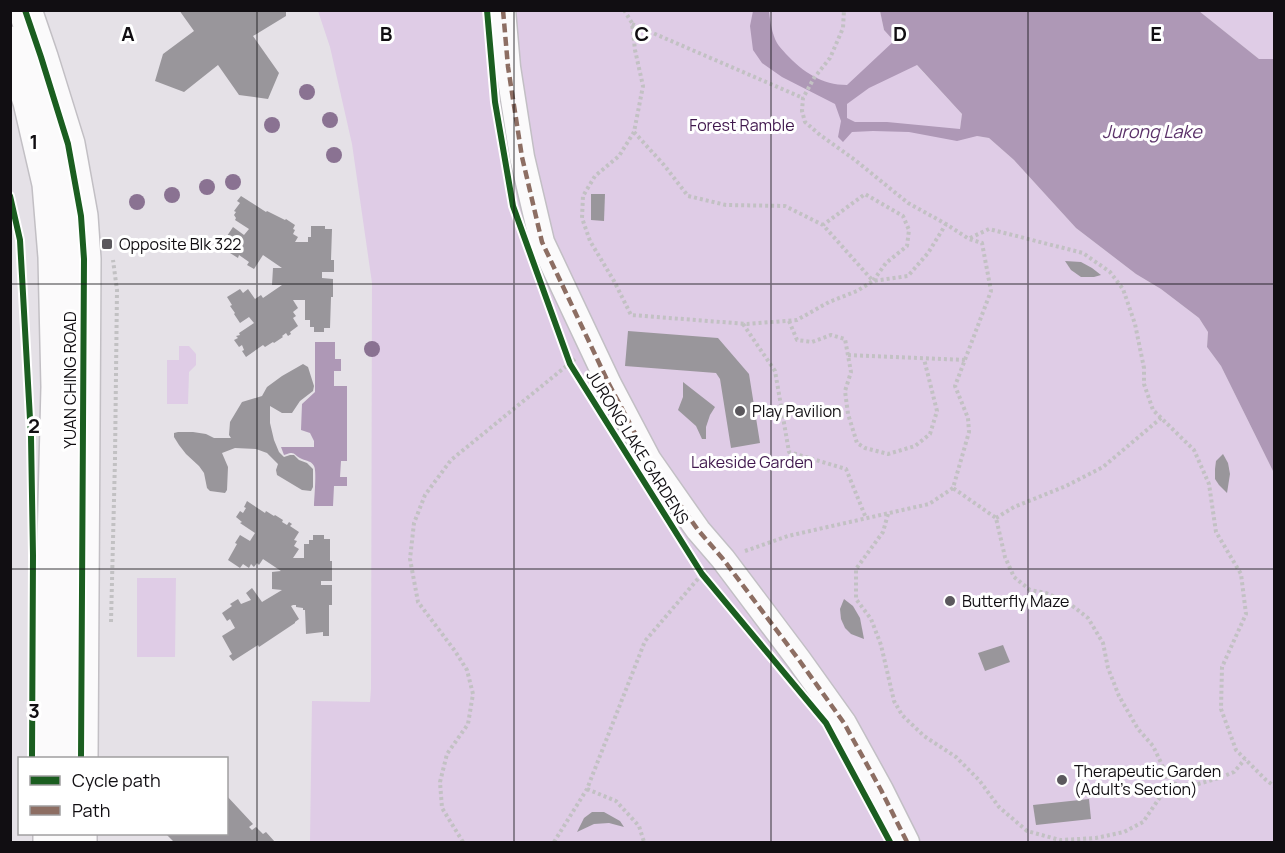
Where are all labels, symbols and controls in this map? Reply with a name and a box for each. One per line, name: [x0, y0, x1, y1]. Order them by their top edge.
text: A: [121, 20, 135, 47]
text: B: [380, 20, 393, 47]
text: C: [635, 20, 649, 47]
text: D: [893, 20, 907, 47]
text: E: [1150, 20, 1162, 47]
park label: Forest Ramble: [689, 114, 795, 136]
water label: Jurong Lake: [1102, 119, 1203, 143]
text: 1: [30, 128, 38, 155]
place label: Opposite Blk 322: [119, 233, 241, 255]
marker: Opposite Blk 322: [100, 237, 114, 251]
street label: YUAN CHING ROAD: [59, 311, 81, 449]
street label: JURONG LAKE GARDENS: [582, 366, 694, 528]
place label: Play Pavilion: [752, 400, 842, 422]
marker: Play Pavilion: [733, 404, 747, 418]
text: 2: [28, 412, 40, 439]
park label: Lakeside Garden: [691, 451, 813, 473]
place label: Butterfly Maze: [962, 590, 1069, 612]
marker: Butterfly Maze: [943, 594, 957, 608]
text: 3: [28, 697, 40, 724]
legend: [18, 757, 228, 835]
place label: Therapeutic Garden (Adult's Section): [1074, 760, 1221, 800]
text: Cycle path: [72, 768, 161, 792]
marker: Therapeutic Garden (Adult's Section): [1055, 773, 1069, 787]
text: Path: [72, 798, 110, 822]

